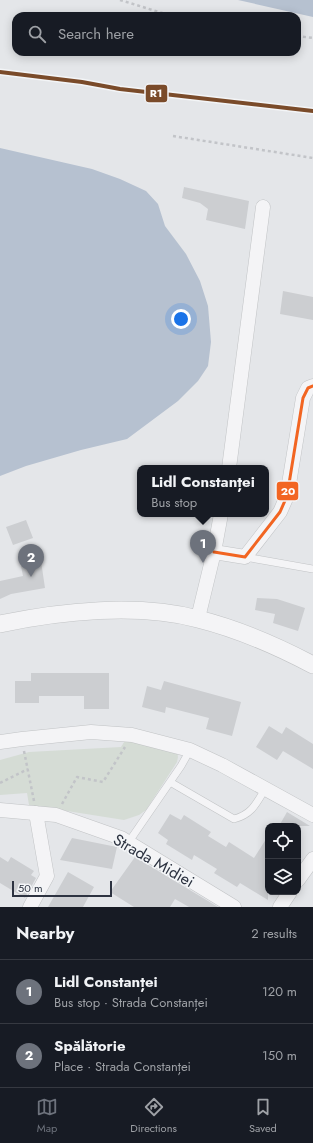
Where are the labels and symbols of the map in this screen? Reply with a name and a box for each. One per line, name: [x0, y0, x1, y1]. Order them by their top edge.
line badge: R1: [145, 84, 168, 103]
text: R1: [150, 85, 162, 101]
your location: [171, 309, 191, 329]
line badge: 20: [276, 481, 299, 501]
text: 20: [281, 483, 295, 499]
pin: 1: [190, 530, 216, 563]
pin: 2: [18, 544, 44, 577]
street label: Strada Midiei: [109, 828, 199, 893]
scale bar: [12, 879, 112, 898]

